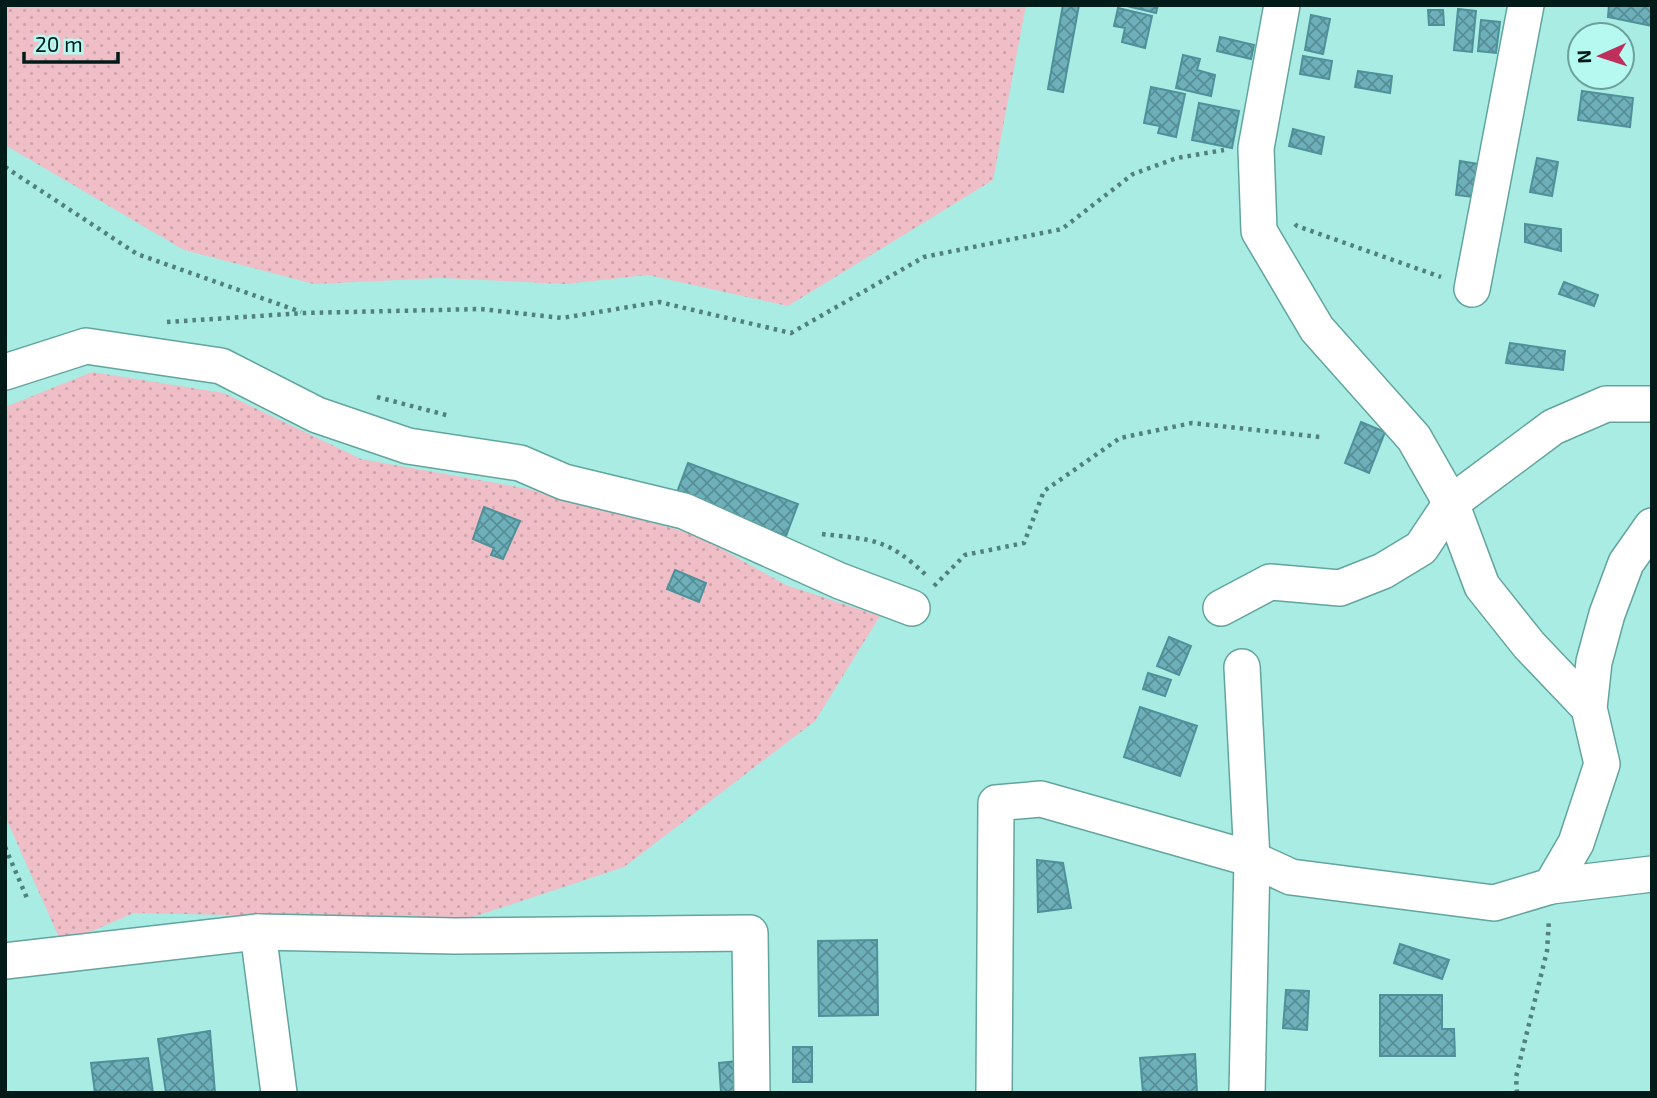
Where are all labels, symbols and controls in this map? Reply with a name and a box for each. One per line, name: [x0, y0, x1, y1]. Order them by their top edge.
scale bar: [24, 21, 119, 65]
north arrow: [1566, 21, 1636, 91]
text: 20 m: [35, 31, 83, 56]
text: N: [1572, 49, 1595, 64]

